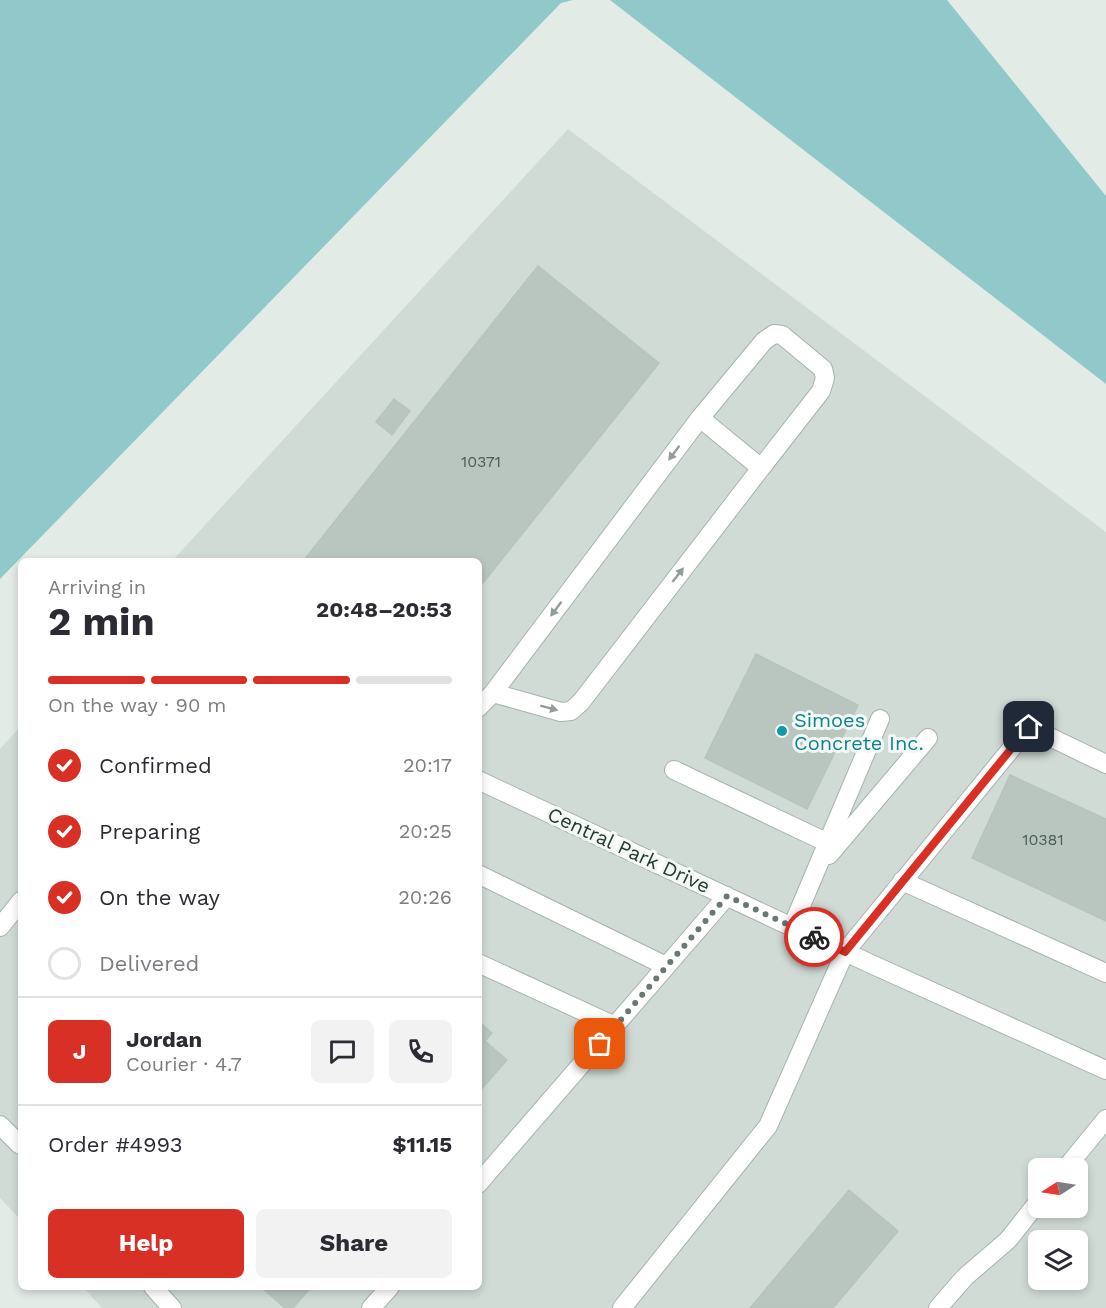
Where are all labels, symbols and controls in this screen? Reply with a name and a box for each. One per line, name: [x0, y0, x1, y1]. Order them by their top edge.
one-way arrow: [668, 446, 680, 461]
house number: 10371: [461, 452, 501, 471]
one-way arrow: [671, 568, 683, 583]
text: Arriving in: [48, 575, 146, 599]
text: 20:48–20:53: [316, 597, 452, 622]
text: 2 min: [48, 599, 155, 644]
one-way arrow: [550, 600, 562, 616]
text: On the way · 90 m: [48, 693, 226, 717]
pin: [1003, 701, 1054, 752]
one-way arrow: [540, 704, 558, 713]
place label: Simoes Concrete Inc.: [794, 708, 924, 755]
icon: home: [1012, 710, 1045, 743]
marker: Simoes Concrete Inc.: [775, 724, 789, 738]
icon: check: [48, 749, 81, 782]
text: Confirmed: [99, 753, 212, 778]
text: 20:17: [403, 753, 452, 777]
street label: Central Park Drive: [544, 802, 714, 898]
icon: check: [48, 815, 81, 848]
text: Preparing: [99, 819, 200, 844]
text: 20:25: [399, 819, 452, 843]
house number: 10381: [1022, 830, 1064, 849]
icon: check: [48, 881, 81, 914]
text: On the way: [99, 885, 220, 910]
text: 20:26: [398, 885, 452, 909]
courier: [784, 907, 844, 967]
icon: bike: [798, 921, 831, 954]
text: Delivered: [99, 951, 199, 976]
pin: [574, 1018, 625, 1069]
button: chat: [311, 1020, 374, 1083]
button: phone: [389, 1020, 452, 1083]
text: Jordan: [126, 1027, 202, 1052]
icon: bag: [583, 1027, 616, 1060]
text: J: [73, 1039, 86, 1064]
text: Courier · 4.7: [126, 1052, 242, 1076]
text: Order #4993: [48, 1132, 182, 1157]
text: $11.15: [392, 1132, 452, 1157]
north arrow: [1028, 1158, 1088, 1218]
map controls: [1028, 1158, 1088, 1290]
button: Help: [48, 1209, 244, 1278]
button: Share: [256, 1209, 452, 1278]
button: layers: [1028, 1230, 1088, 1290]

